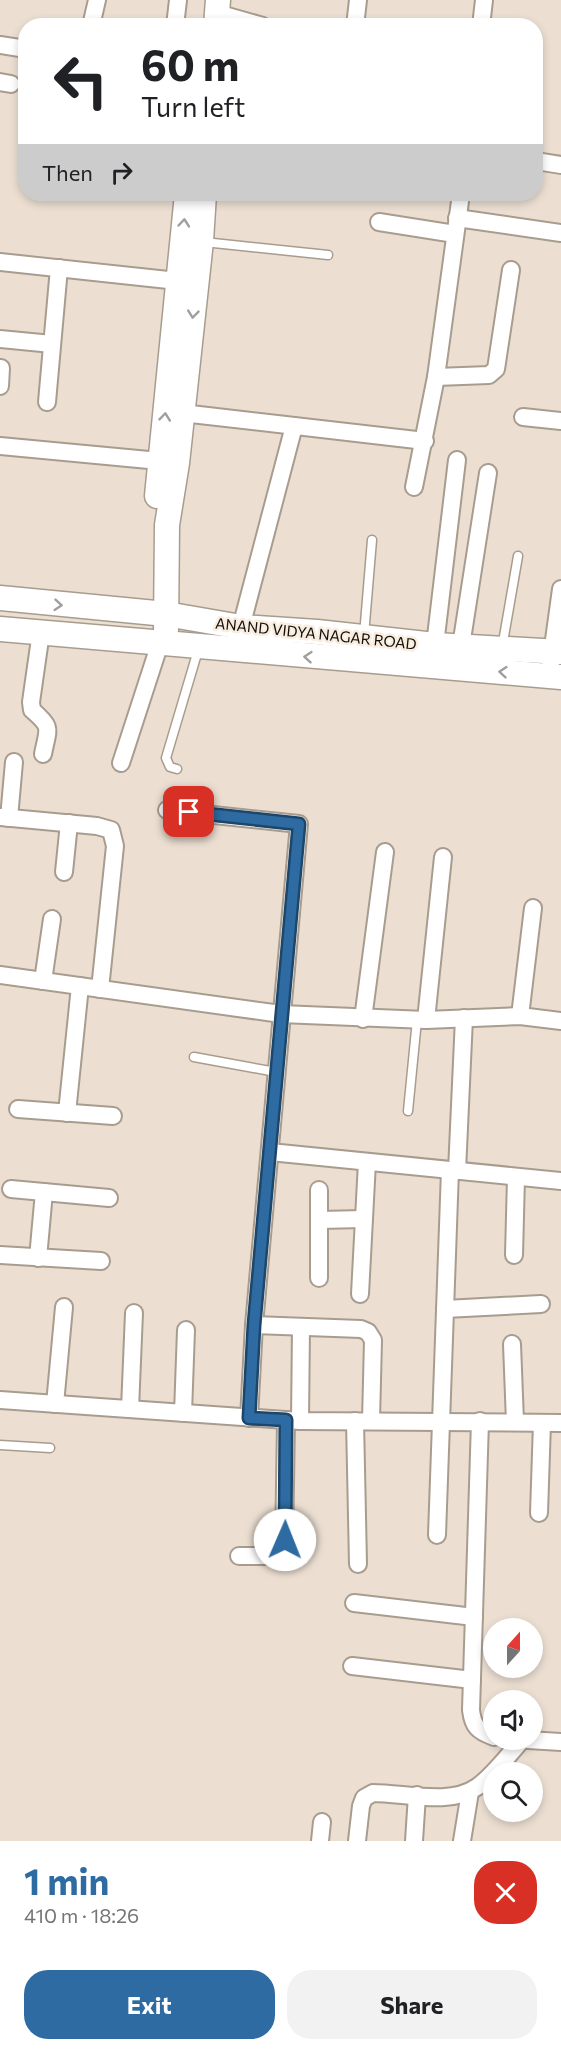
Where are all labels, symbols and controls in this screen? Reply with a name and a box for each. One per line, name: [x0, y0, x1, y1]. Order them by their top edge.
text: 60 m: [141, 38, 240, 90]
icon: left: [42, 42, 120, 120]
text: Turn left: [141, 90, 245, 123]
icon: right: [105, 156, 138, 189]
text: Then: [42, 159, 93, 186]
one-way arrow: [177, 218, 190, 228]
one-way arrow: [187, 310, 200, 319]
one-way arrow: [158, 412, 171, 422]
one-way arrow: [54, 598, 63, 611]
street label: ANAND VIDYA NAGAR ROAD: [214, 613, 418, 653]
one-way arrow: [304, 650, 313, 663]
one-way arrow: [498, 666, 507, 679]
pin: [163, 786, 214, 837]
icon: arrive: [172, 795, 205, 828]
position arrow: [253, 1508, 317, 1572]
north arrow: [483, 1618, 543, 1678]
map controls: [483, 1618, 543, 1822]
button: sound: [483, 1690, 543, 1750]
button: search: [483, 1762, 543, 1822]
text: 1 min: [24, 1858, 109, 1902]
button: close: [474, 1861, 537, 1924]
text: 410 m · 18:26: [24, 1903, 139, 1927]
button: Exit: [24, 1970, 275, 2039]
button: Share: [287, 1970, 537, 2039]

